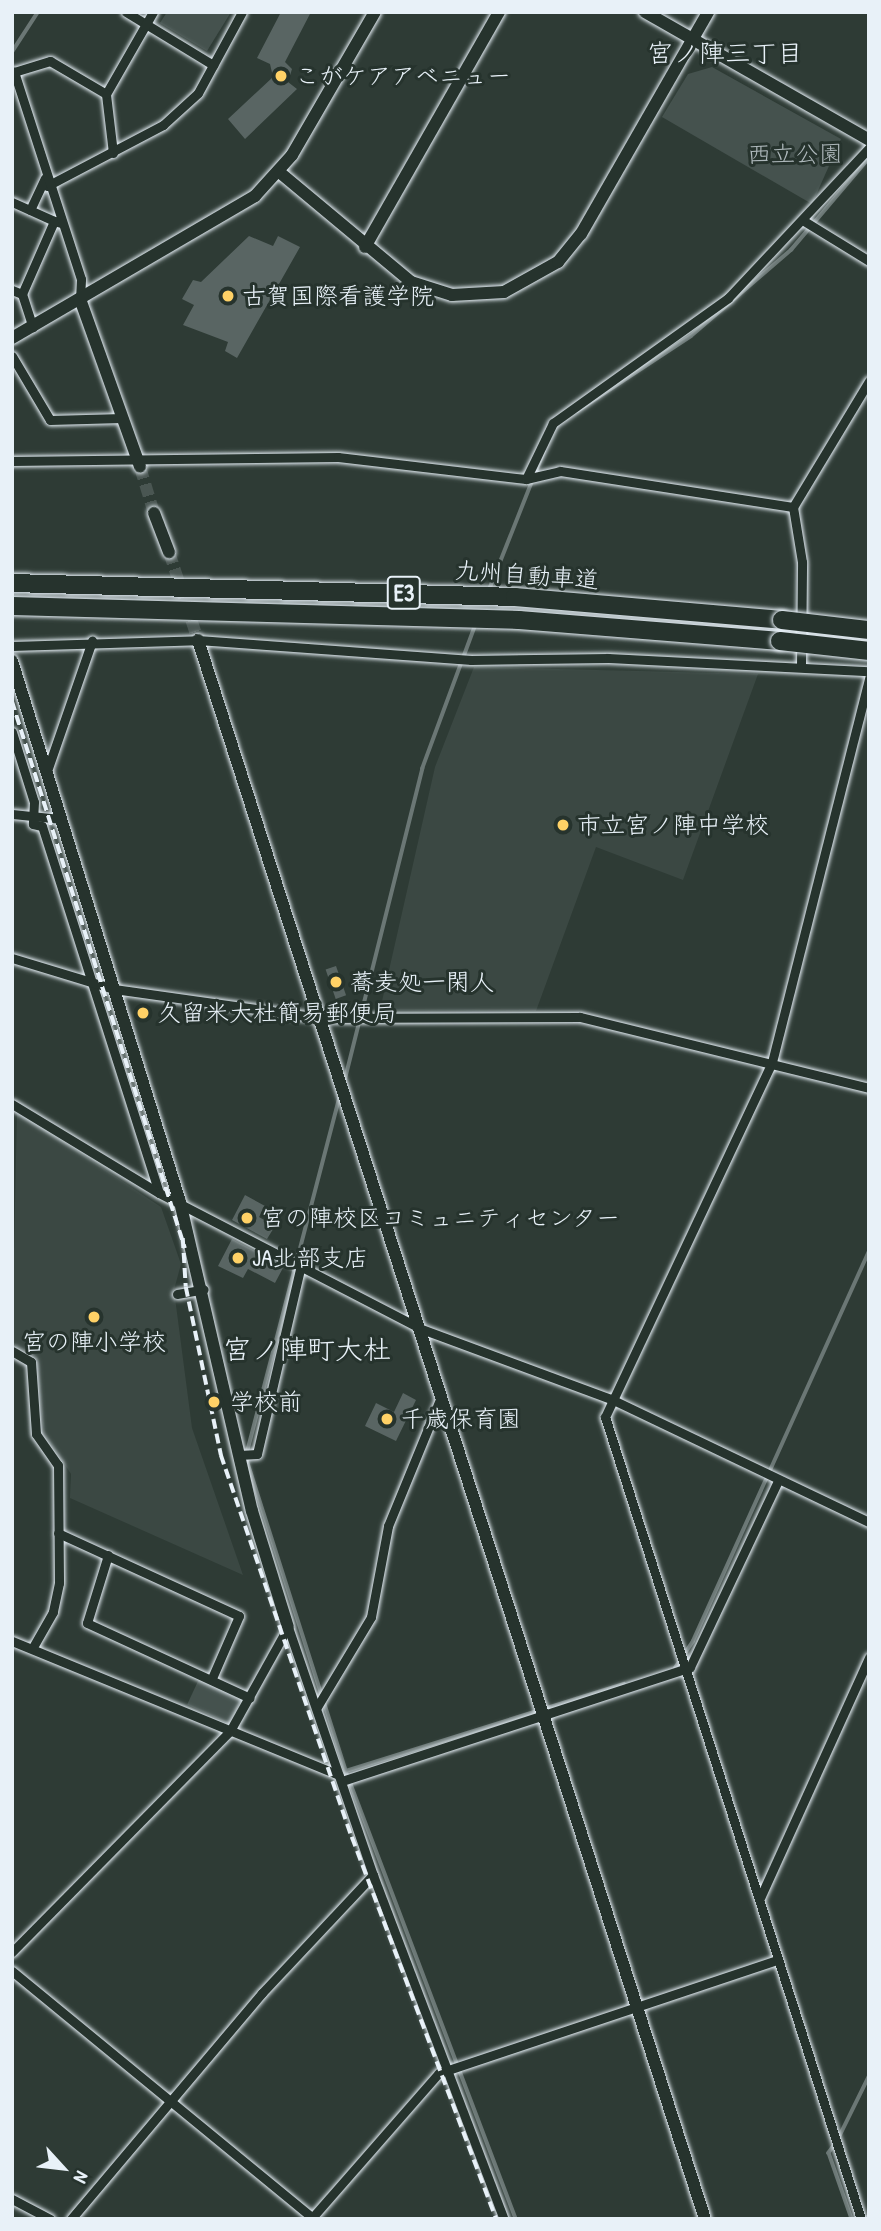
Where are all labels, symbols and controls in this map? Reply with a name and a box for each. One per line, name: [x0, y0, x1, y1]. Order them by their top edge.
district label: 宮ノ陣三丁目: [647, 37, 803, 69]
place label: こがケアアベニュー: [295, 62, 511, 90]
marker: こがケアアベニュー: [273, 68, 289, 84]
park label: 西立公園: [747, 140, 843, 168]
place label: 古賀国際看護学院: [242, 282, 434, 310]
marker: 古賀国際看護学院: [220, 288, 236, 304]
street label: 九州自動車道: [454, 556, 600, 594]
road number: E3: [386, 573, 422, 612]
place label: 市立宮ノ陣中学校: [577, 811, 769, 839]
marker: 市立宮ノ陣中学校: [555, 817, 571, 833]
place label: 蕎麦処一閑人: [350, 968, 494, 996]
marker: 蕎麦処一閑人: [328, 974, 344, 990]
place label: 久留米大杜簡易郵便局: [157, 999, 397, 1027]
marker: 久留米大杜簡易郵便局: [135, 1005, 151, 1021]
place label: 宮の陣校区コミュニティセンター: [261, 1204, 621, 1232]
marker: 宮の陣校区コミュニティセンター: [239, 1210, 255, 1226]
place label: JA北部支店: [252, 1244, 369, 1272]
marker: JA北部支店: [230, 1250, 246, 1266]
marker: 宮の陣小学校: [86, 1309, 102, 1325]
place label: 宮の陣小学校: [22, 1328, 166, 1356]
district label: 宮ノ陣町大杜: [223, 1332, 391, 1366]
place label: 学校前: [230, 1388, 302, 1416]
marker: 学校前: [204, 1392, 224, 1412]
place label: 千歳保育園: [401, 1405, 521, 1433]
marker: 千歳保育園: [379, 1411, 395, 1427]
north arrow: [28, 2133, 98, 2203]
text: N: [68, 2167, 96, 2188]

